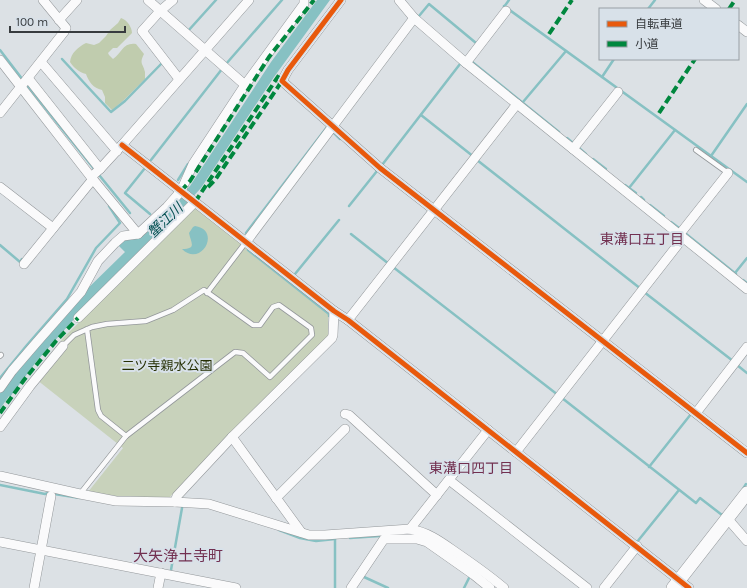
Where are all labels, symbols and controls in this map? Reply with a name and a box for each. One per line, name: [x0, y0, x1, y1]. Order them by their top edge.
scale bar: [10, 8, 125, 34]
legend: [599, 8, 739, 60]
text: 100 m: [16, 15, 48, 29]
text: 自転車道: [635, 17, 683, 31]
text: 小道: [635, 37, 659, 51]
water label: 蟹江川: [144, 198, 188, 241]
district label: 東溝口五丁目: [600, 231, 684, 248]
park label: 二ツ寺親水公園: [121, 358, 213, 373]
district label: 東溝口四丁目: [429, 460, 513, 477]
district label: 大矢浄土寺町: [133, 547, 223, 565]

